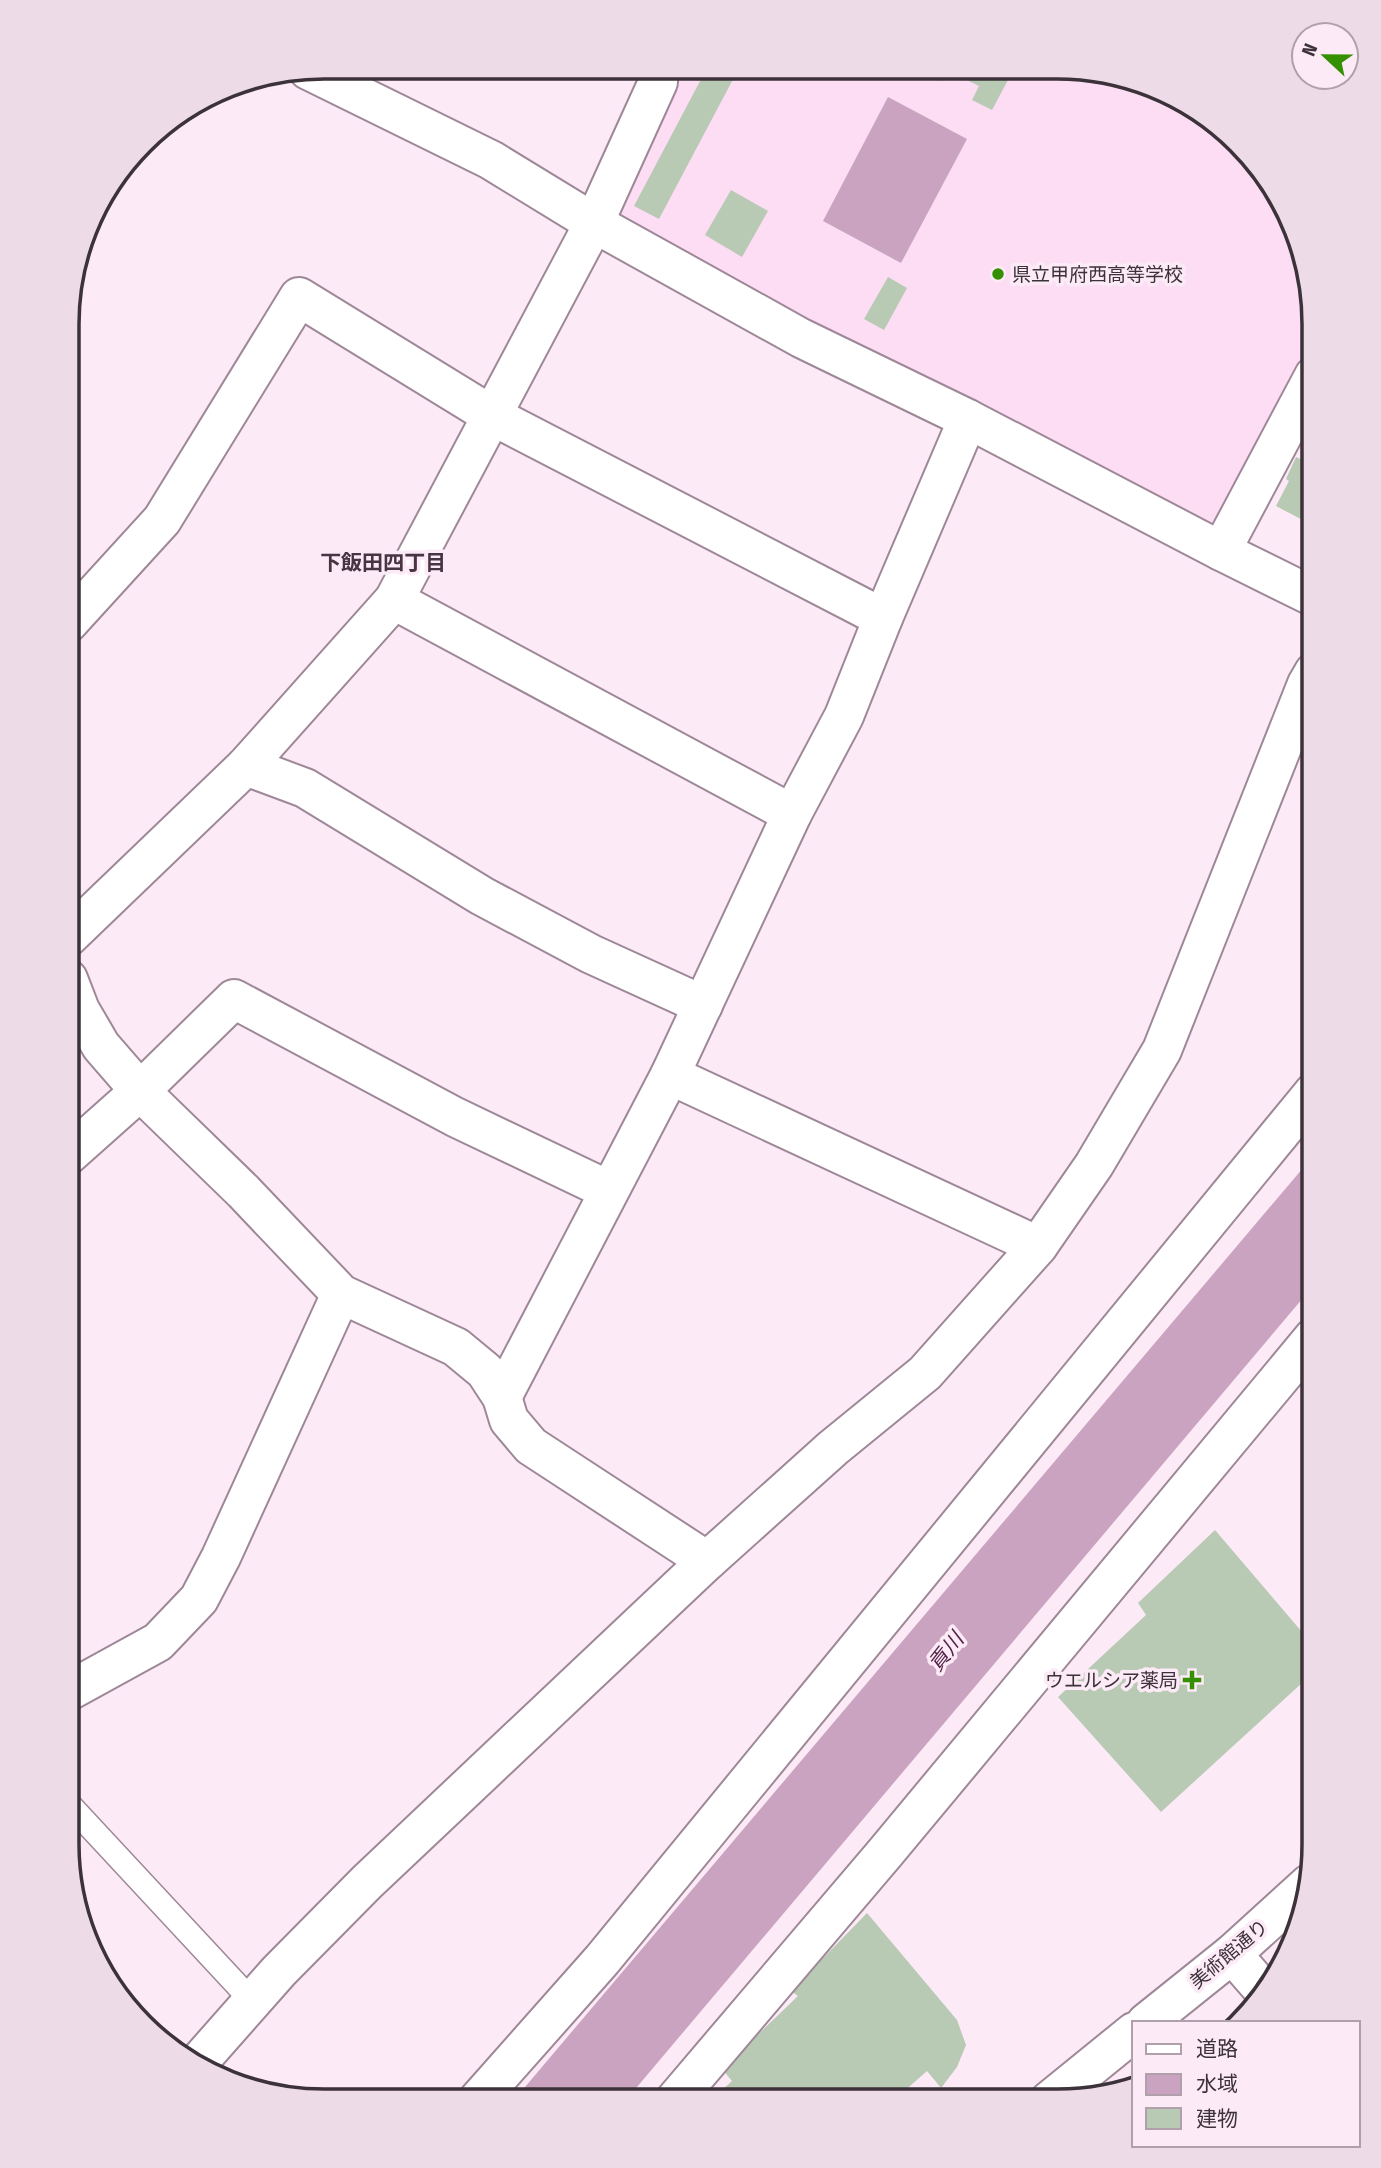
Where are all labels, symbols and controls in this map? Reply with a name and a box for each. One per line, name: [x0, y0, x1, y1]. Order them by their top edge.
north arrow: [1290, 21, 1360, 91]
text: N: [1297, 40, 1322, 59]
place label: 県立甲府西高等学校: [1012, 263, 1183, 286]
marker: 県立甲府西高等学校: [990, 266, 1006, 282]
district label: 下飯田四丁目: [320, 550, 446, 576]
water label: 貢川: [923, 1626, 970, 1677]
place label: ウエルシア薬局: [1045, 1669, 1178, 1692]
marker: ウエルシア薬局: [1184, 1672, 1200, 1688]
street label: 美術館通り: [1185, 1915, 1273, 1993]
legend: [1132, 2021, 1360, 2147]
text: 道路: [1196, 2036, 1238, 2062]
text: 水域: [1196, 2071, 1238, 2097]
text: 建物: [1196, 2106, 1238, 2132]

